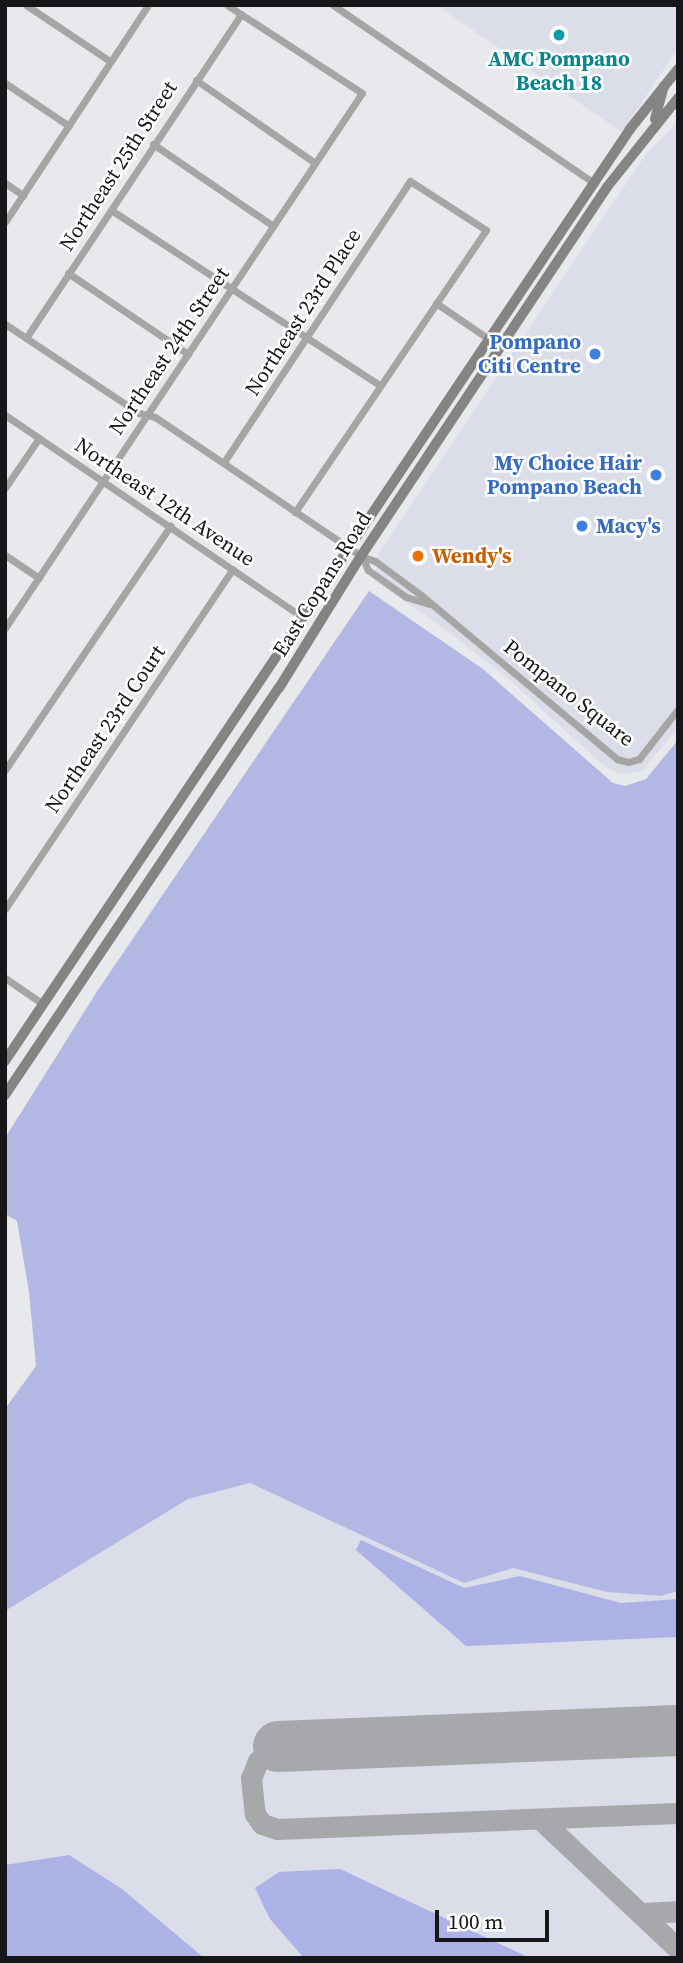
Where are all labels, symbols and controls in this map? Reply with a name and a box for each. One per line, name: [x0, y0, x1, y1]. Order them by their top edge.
marker: AMC Pompano Beach 18: [551, 27, 567, 43]
place label: AMC Pompano Beach 18: [488, 46, 630, 96]
street label: Northeast 25th Street: [54, 76, 182, 256]
street label: Northeast 23rd Place: [240, 224, 366, 400]
street label: Northeast 24th Street: [103, 262, 235, 440]
place label: Pompano Citi Centre: [478, 329, 581, 379]
marker: Pompano Citi Centre: [587, 346, 603, 362]
street label: Northeast 12th Avenue: [70, 432, 260, 572]
place label: My Choice Hair Pompano Beach: [487, 450, 642, 500]
marker: My Choice Hair Pompano Beach: [648, 467, 664, 483]
street label: East Copans Road: [267, 507, 377, 661]
place label: Macy's: [596, 513, 661, 539]
marker: Macy's: [574, 518, 590, 534]
place label: Wendy's: [432, 543, 512, 569]
marker: Wendy's: [410, 548, 426, 564]
street label: Pompano Square: [499, 634, 639, 752]
street label: Northeast 23rd Court: [40, 640, 170, 818]
scale bar: [438, 1896, 552, 1940]
text: 100 m: [448, 1907, 503, 1936]

